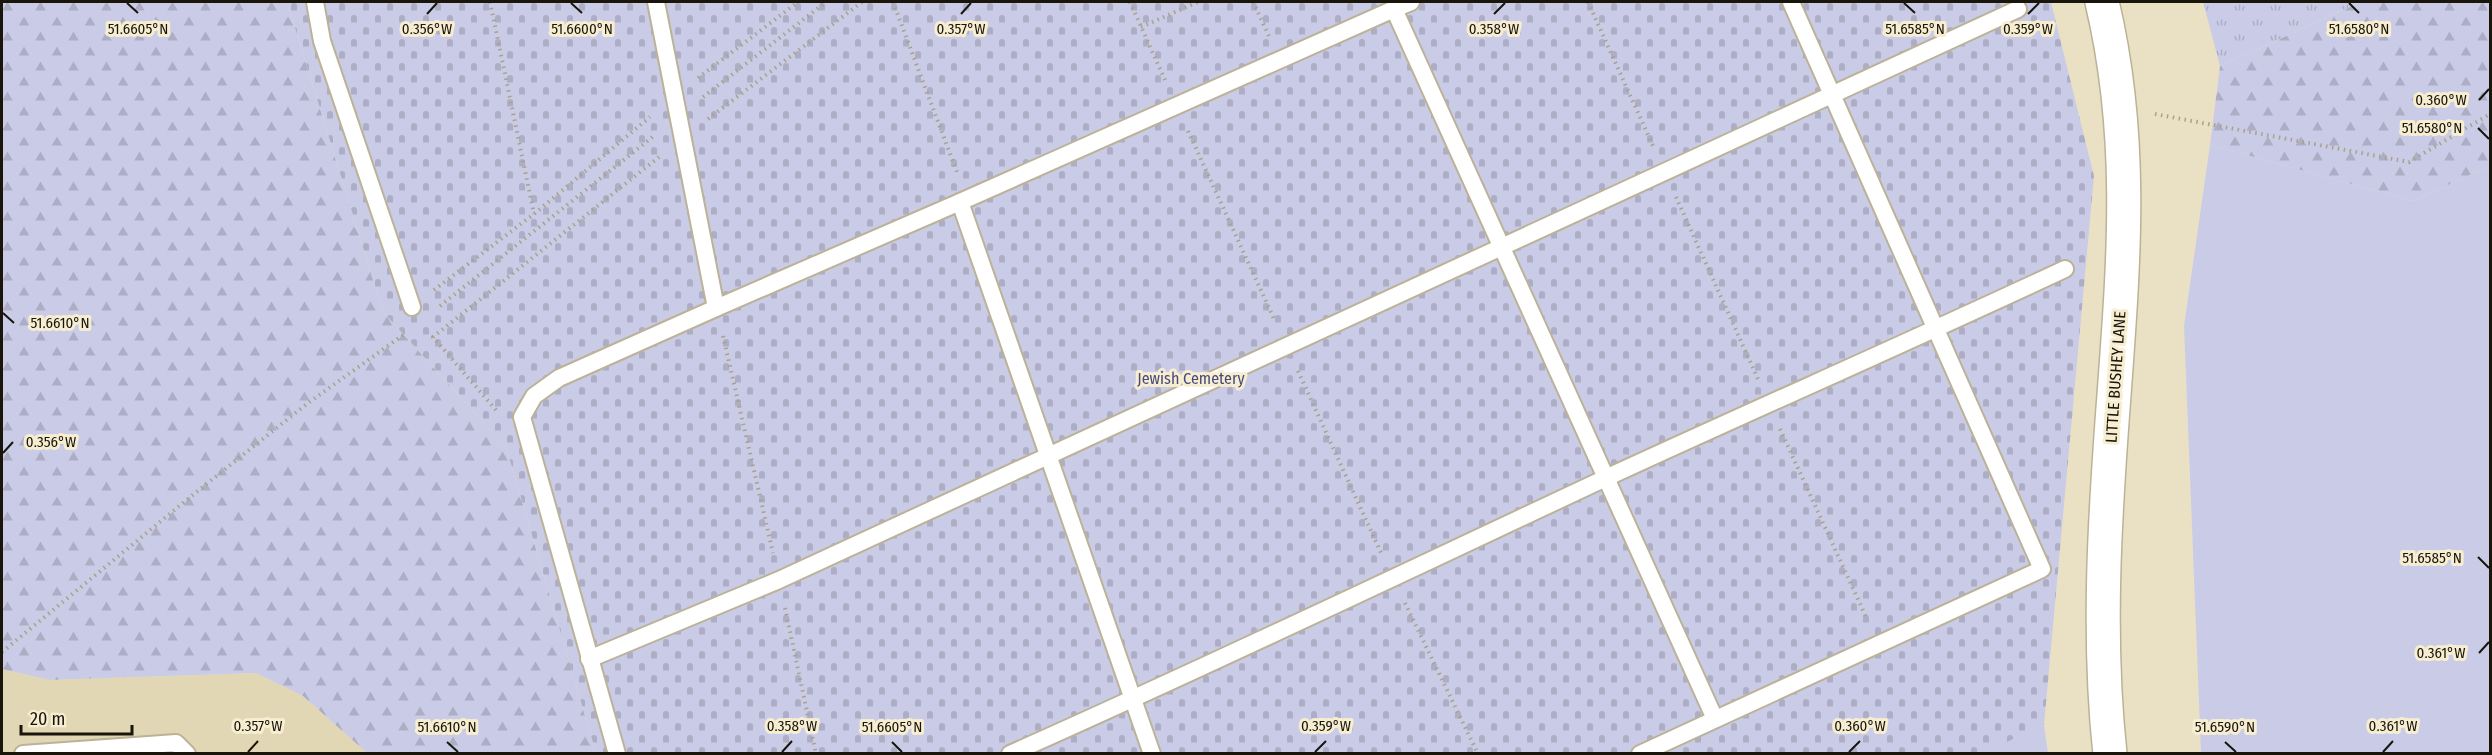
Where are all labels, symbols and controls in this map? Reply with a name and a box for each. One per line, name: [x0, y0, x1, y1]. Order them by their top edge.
text: 51.6605°N: [108, 20, 168, 38]
text: 0.356°W: [402, 20, 452, 38]
text: 51.6600°N: [551, 20, 613, 38]
text: 0.357°W: [937, 20, 985, 38]
text: 0.358°W: [1469, 20, 1519, 38]
text: 51.6585°N: [1885, 20, 1945, 38]
text: 0.359°W: [2003, 20, 2053, 38]
text: 51.6580°N: [2329, 20, 2389, 38]
text: 0.360°W: [2415, 91, 2467, 109]
text: 51.6580°N: [2402, 119, 2462, 137]
street label: LITTLE BUSHEY LANE: [2101, 311, 2130, 444]
text: 51.6610°N: [30, 314, 90, 332]
park label: Jewish Cemetery: [1137, 369, 1246, 388]
text: 0.356°W: [26, 433, 76, 451]
text: 51.6585°N: [2402, 549, 2462, 567]
text: 0.361°W: [2417, 644, 2465, 662]
scale bar: [21, 698, 132, 736]
text: 20 m: [30, 708, 65, 730]
text: 0.357°W: [234, 717, 282, 735]
text: 0.358°W: [767, 717, 817, 735]
text: 0.359°W: [1301, 717, 1351, 735]
text: 0.360°W: [1834, 717, 1886, 735]
text: 0.361°W: [2369, 717, 2417, 735]
text: 51.6610°N: [417, 718, 477, 736]
text: 51.6605°N: [862, 718, 922, 736]
text: 51.6590°N: [2195, 718, 2255, 736]

